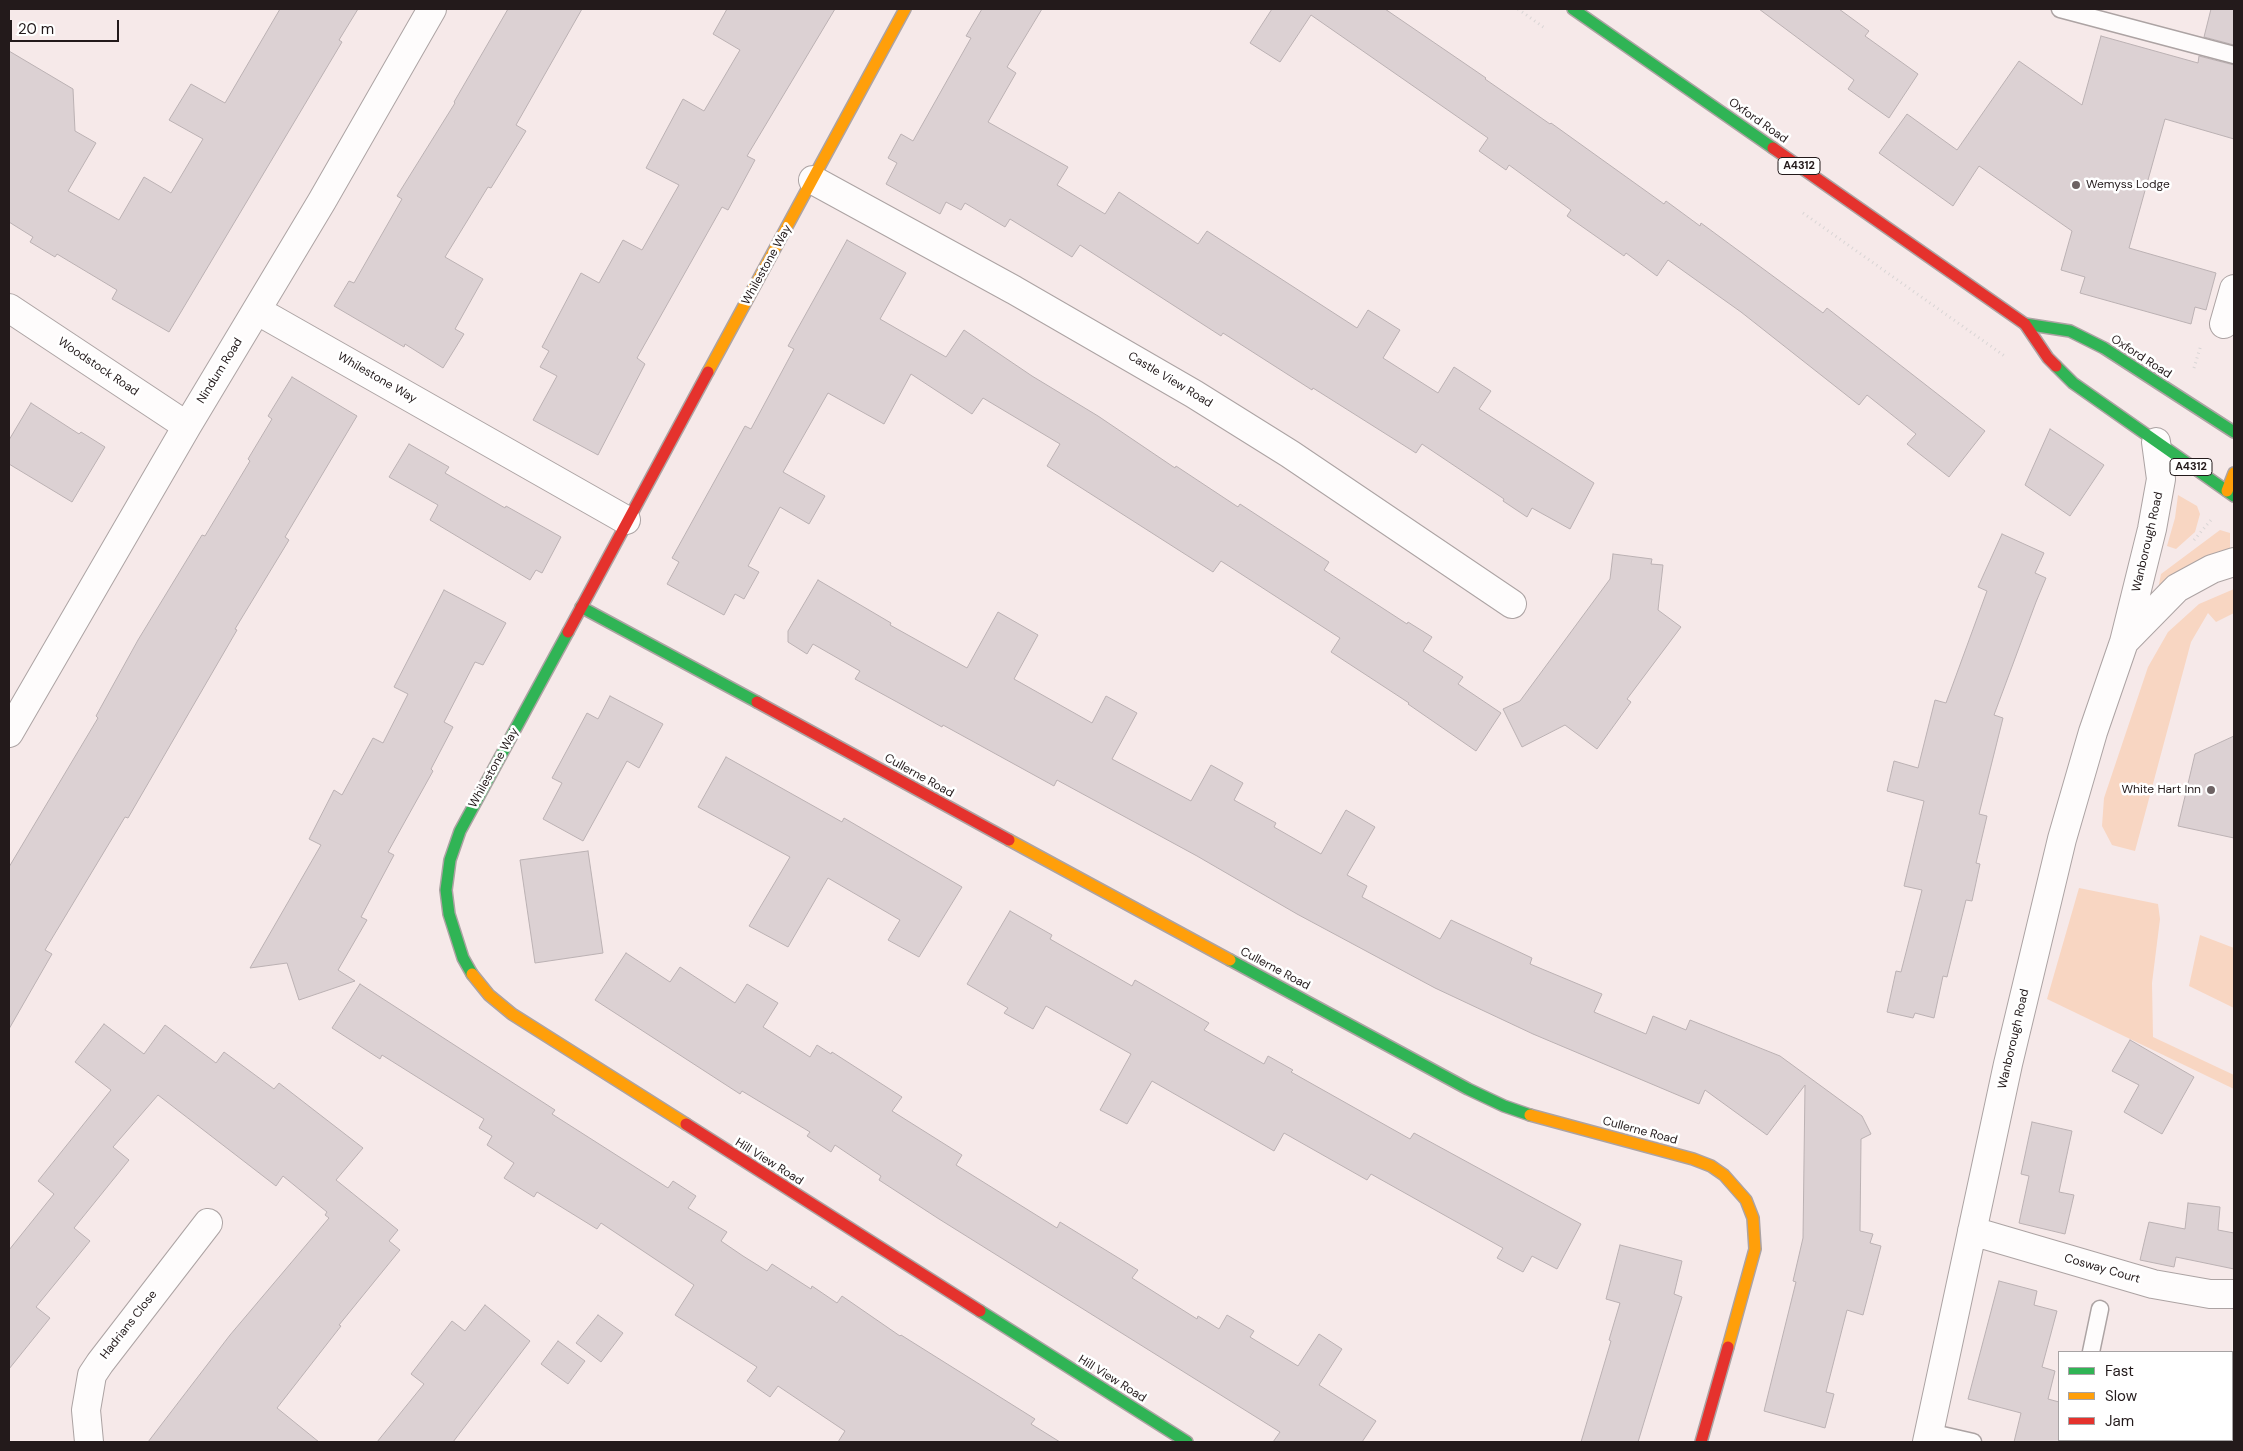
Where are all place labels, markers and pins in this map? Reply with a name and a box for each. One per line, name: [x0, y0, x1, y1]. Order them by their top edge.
place label: Wemyss Lodge: [2086, 178, 2170, 192]
marker: Wemyss Lodge: [2070, 179, 2082, 191]
place label: White Hart Inn: [2121, 783, 2201, 797]
marker: White Hart Inn: [2205, 784, 2217, 796]

